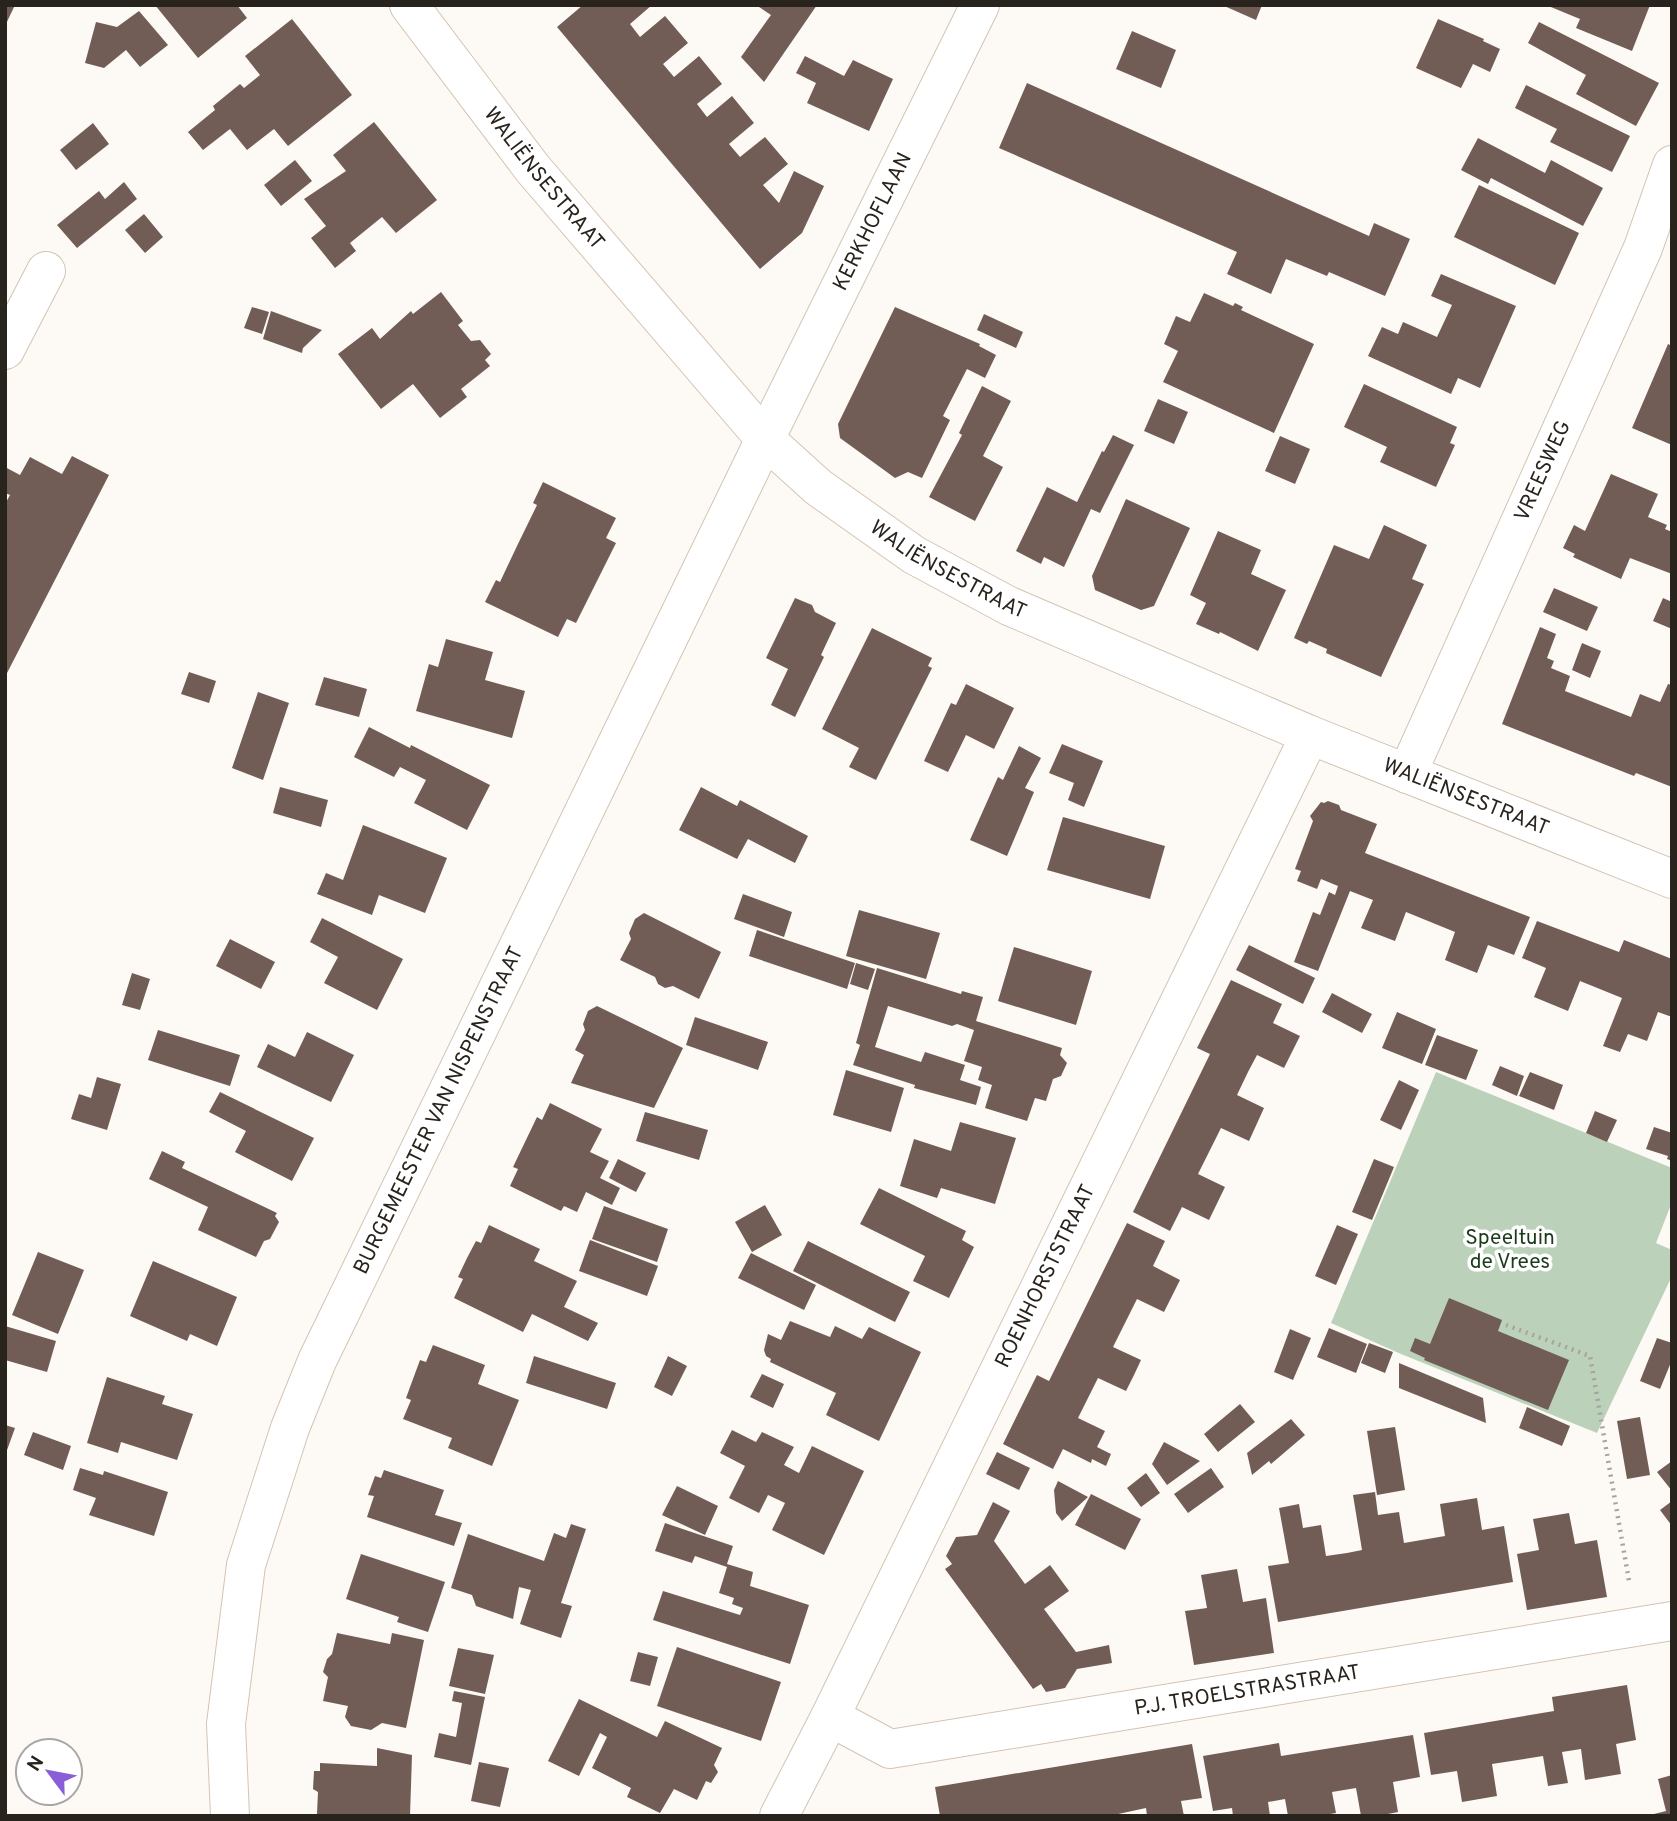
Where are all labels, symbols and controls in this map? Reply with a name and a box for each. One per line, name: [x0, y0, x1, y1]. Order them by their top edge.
street label: WALIËNSESTRAAT: [478, 102, 610, 256]
street label: KERKHOFLAAN: [827, 148, 918, 295]
street label: VREESWEG: [1508, 416, 1577, 526]
street label: WALIËNSESTRAAT: [864, 514, 1031, 625]
street label: WALIËNSESTRAAT: [1379, 752, 1553, 842]
street label: BURGEMEESTER VAN NISPENSTRAAT: [348, 942, 530, 1279]
street label: ROENHORSTSTRAAT: [989, 1180, 1102, 1372]
park label: Speeltuin de Vrees: [1465, 1225, 1555, 1276]
street label: P.J. TROELSTRASTRAAT: [1132, 1659, 1362, 1722]
north arrow: [14, 1737, 84, 1807]
text: N: [22, 1752, 50, 1776]

